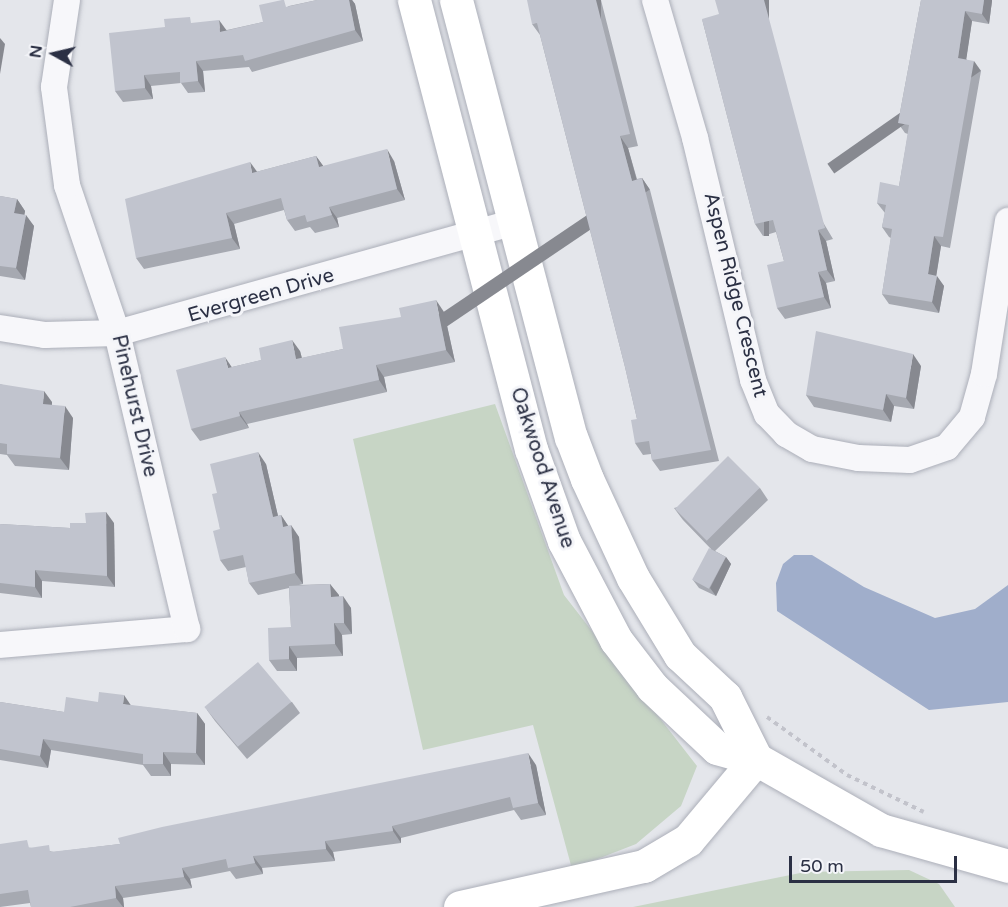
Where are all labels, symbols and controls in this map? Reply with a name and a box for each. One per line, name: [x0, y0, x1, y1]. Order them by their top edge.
north arrow: [24, 24, 84, 84]
text: N: [25, 44, 47, 59]
street label: Aspen Ridge Crescent: [698, 190, 772, 400]
street label: Evergreen Drive: [185, 264, 337, 328]
street label: Pinehurst Drive: [106, 333, 162, 479]
street label: Oakwood Avenue: [505, 385, 579, 551]
scale bar: [792, 844, 960, 882]
text: 50 m: [800, 855, 844, 877]

